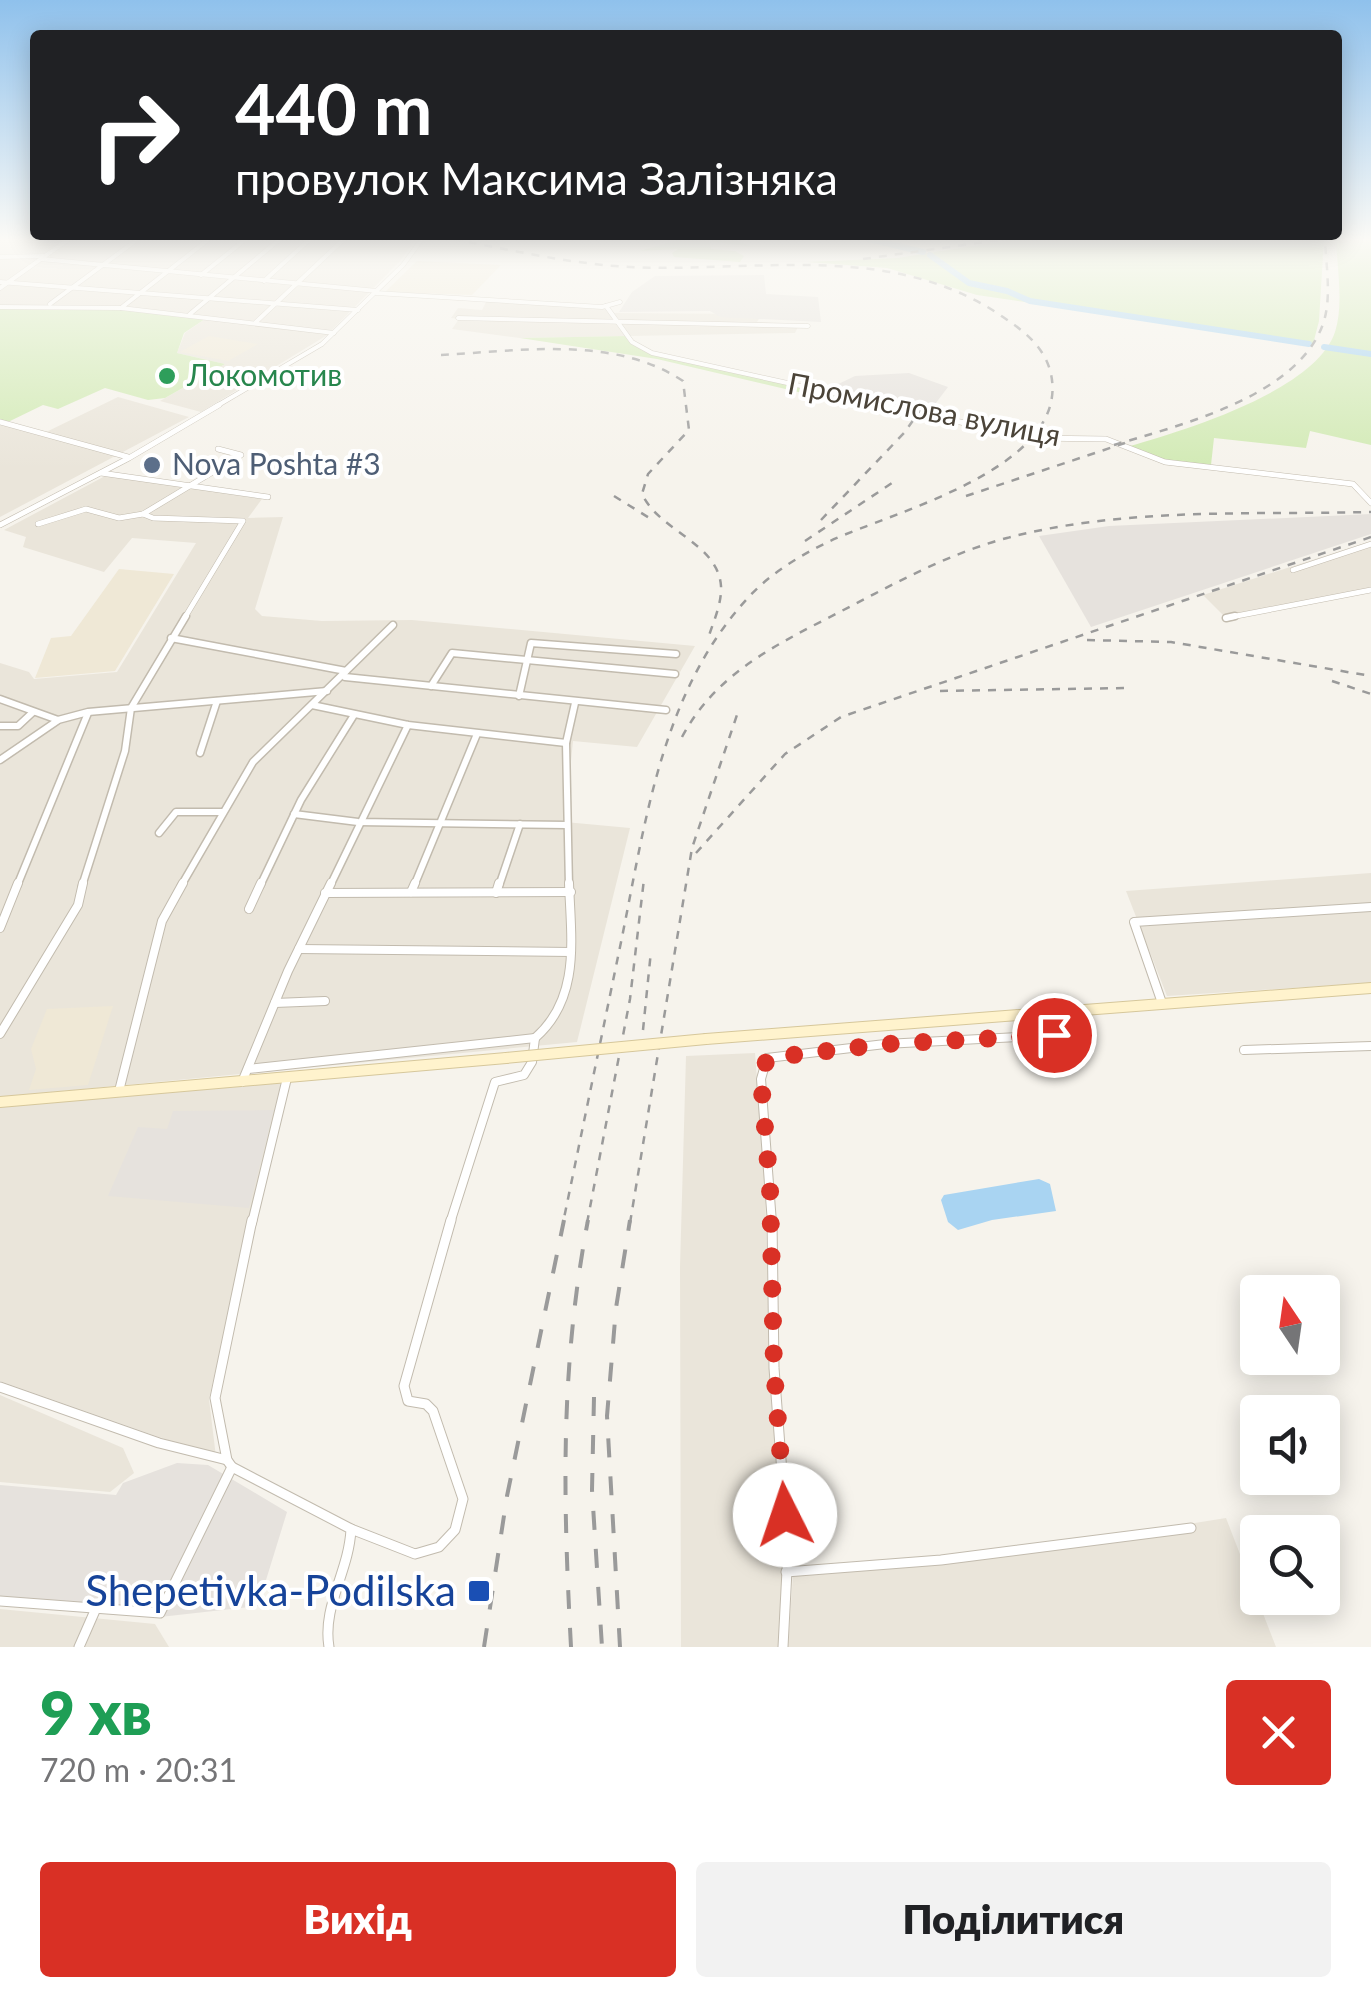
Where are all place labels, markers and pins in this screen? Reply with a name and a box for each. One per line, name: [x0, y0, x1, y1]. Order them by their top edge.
place label: Локомотив: [186, 356, 342, 392]
marker: Локомотив: [156, 365, 178, 387]
place label: Nova Poshta #3: [172, 445, 381, 481]
marker: Nova Poshta #3: [141, 454, 163, 476]
pin: [1012, 993, 1097, 1078]
place label: Shepetivka-Podilska: [85, 1565, 456, 1615]
marker: Shepetivka-Podilska: [466, 1578, 492, 1604]

